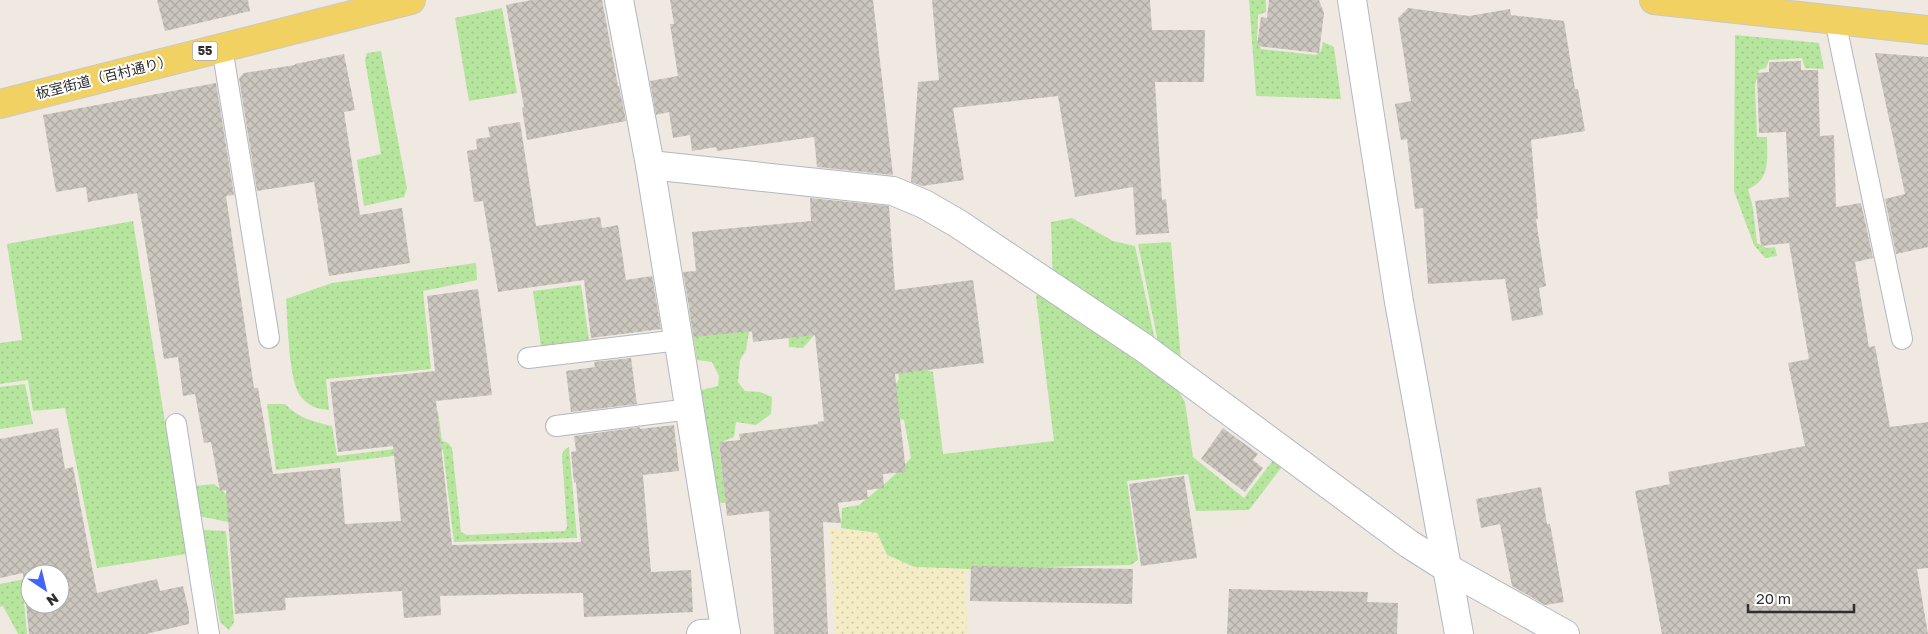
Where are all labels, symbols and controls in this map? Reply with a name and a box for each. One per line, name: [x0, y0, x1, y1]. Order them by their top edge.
road number: 55: [192, 41, 218, 60]
street label: 板室街道（百村通り）: [34, 51, 174, 102]
north arrow: [20, 564, 70, 614]
scale bar: [1748, 582, 1854, 614]
text: 20 m: [1756, 589, 1791, 607]
text: N: [44, 590, 62, 610]

